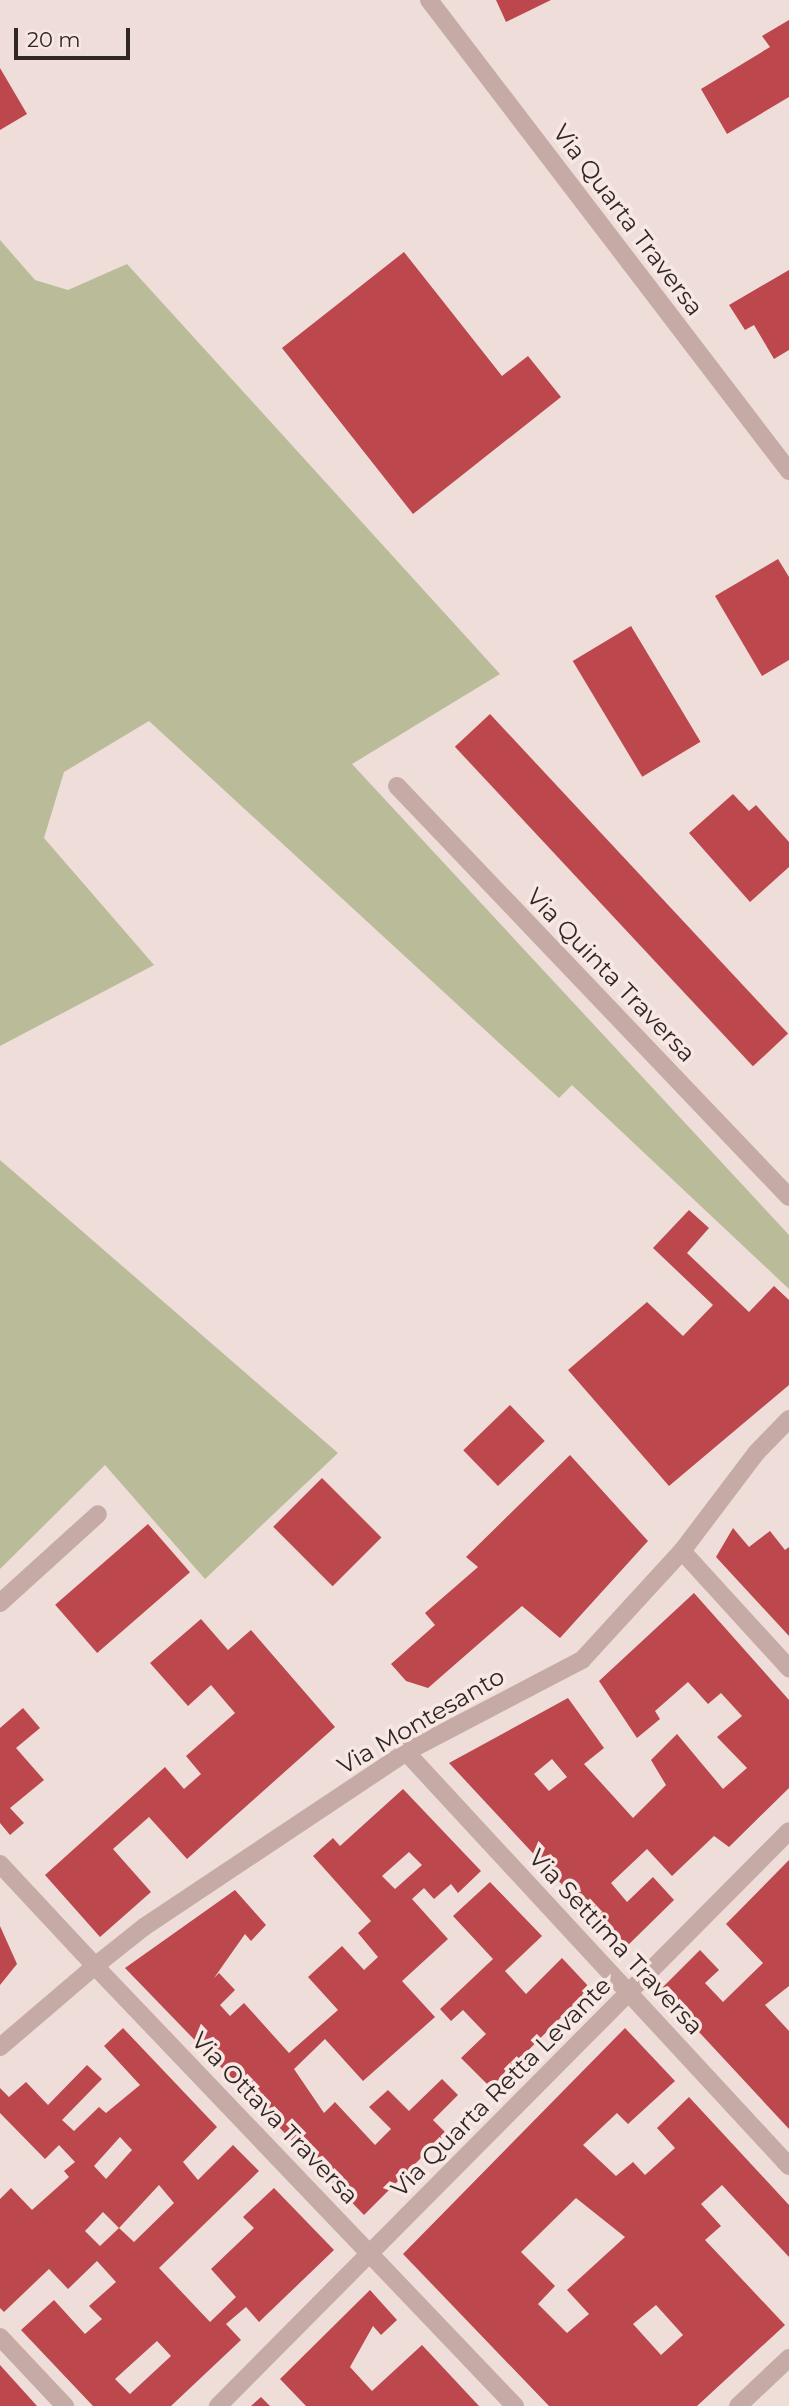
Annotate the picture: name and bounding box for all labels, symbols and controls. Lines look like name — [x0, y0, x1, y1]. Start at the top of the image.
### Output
scale bar — [18, 14, 133, 58]
text: 20 m — [27, 27, 81, 52]
street label: Via Quarta Traversa — [547, 119, 709, 321]
street label: Via Quinta Traversa — [521, 882, 701, 1068]
street label: Via Montesanto — [333, 1662, 509, 1780]
street label: Via Settima Traversa — [523, 1843, 709, 2041]
street label: Via Quarta Retta Levante — [385, 1971, 617, 2203]
street label: Via Ottava Traversa — [186, 2026, 364, 2210]

